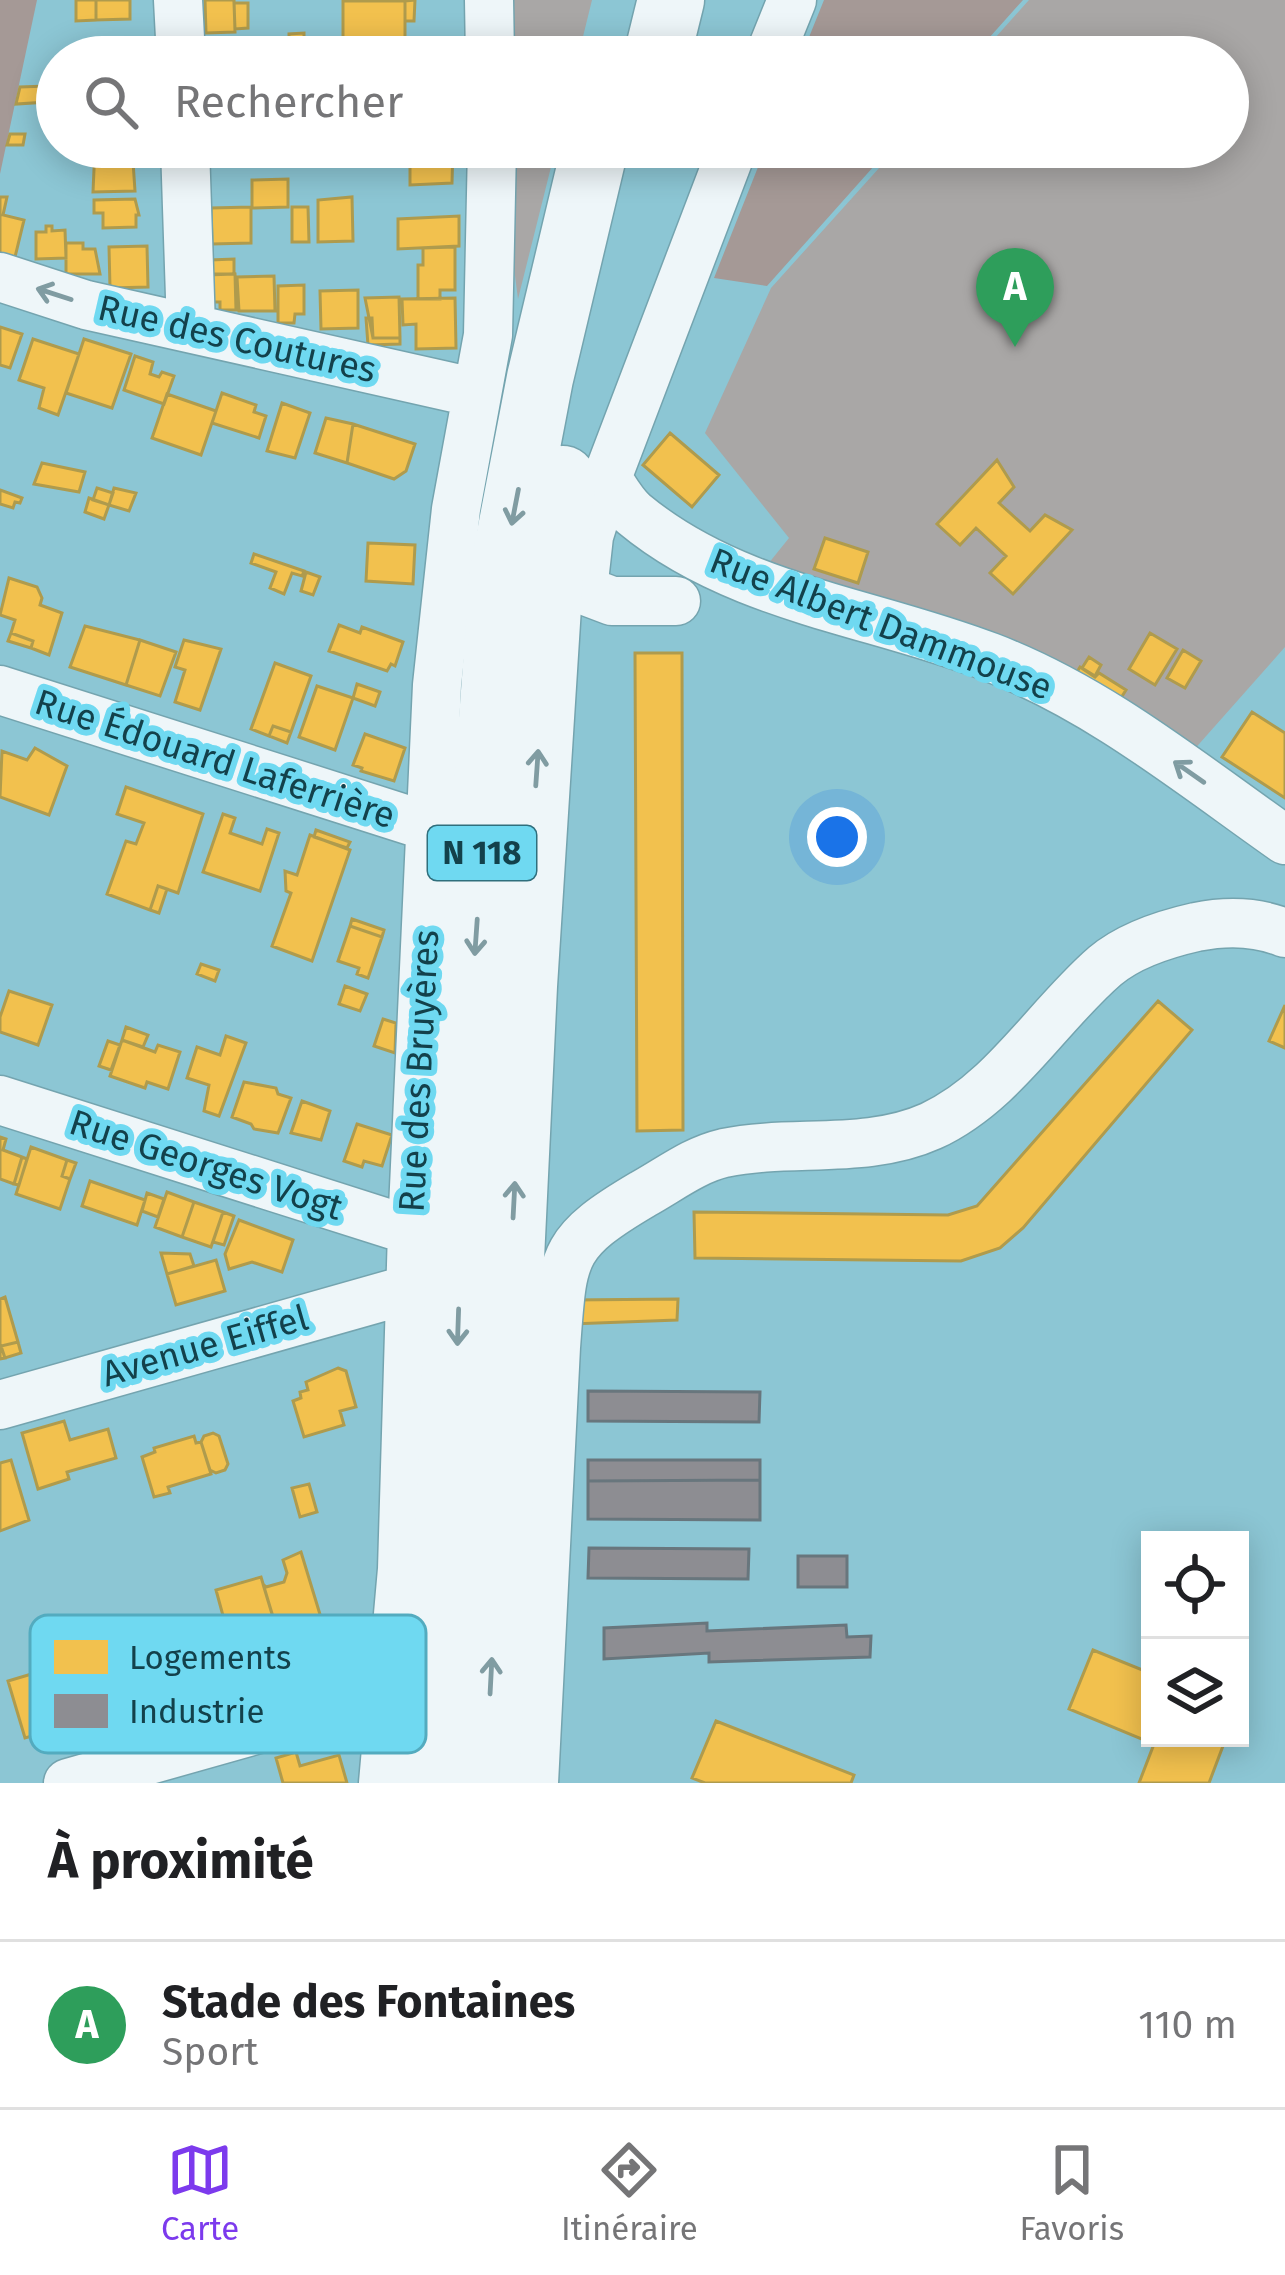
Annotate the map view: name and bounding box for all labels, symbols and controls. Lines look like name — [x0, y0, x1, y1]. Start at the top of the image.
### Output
search box — [36, 36, 1249, 168]
icon: search — [78, 69, 144, 135]
text: Rechercher — [174, 75, 403, 129]
pin: A — [976, 248, 1054, 347]
one-way arrow — [36, 282, 74, 304]
street label: Rue des Coutures — [94, 286, 380, 392]
one-way arrow — [503, 487, 525, 526]
street label: Rue Albert Dammouse — [704, 538, 1058, 710]
street label: Rue Édouard Laferrière — [29, 679, 401, 838]
one-way arrow — [526, 749, 549, 788]
one-way arrow — [1173, 760, 1207, 785]
your location — [807, 807, 867, 867]
road number: N 118 — [428, 826, 536, 880]
one-way arrow — [464, 917, 487, 956]
street label: Rue des Bruyères — [390, 929, 448, 1213]
street label: Rue Georges Vogt — [64, 1100, 348, 1230]
one-way arrow — [503, 1181, 526, 1220]
street label: Avenue Eiffel — [97, 1296, 313, 1396]
one-way arrow — [446, 1307, 469, 1346]
map controls — [1141, 1531, 1249, 1747]
button: locate — [1141, 1531, 1249, 1639]
legend — [30, 1615, 426, 1753]
text: Logements — [129, 1638, 291, 1678]
button: layers — [1141, 1639, 1249, 1747]
one-way arrow — [480, 1657, 503, 1696]
text: Industrie — [129, 1692, 264, 1732]
text: À proximité — [48, 1830, 314, 1892]
text: Stade des Fontaines — [162, 1975, 575, 2029]
text: A — [75, 2002, 99, 2048]
text: 110 m — [1138, 2002, 1237, 2048]
text: Sport — [162, 2029, 258, 2075]
tab: Carte — [161, 2137, 239, 2249]
tab: Itinéraire — [561, 2137, 698, 2249]
tab: Favoris — [1020, 2137, 1124, 2249]

